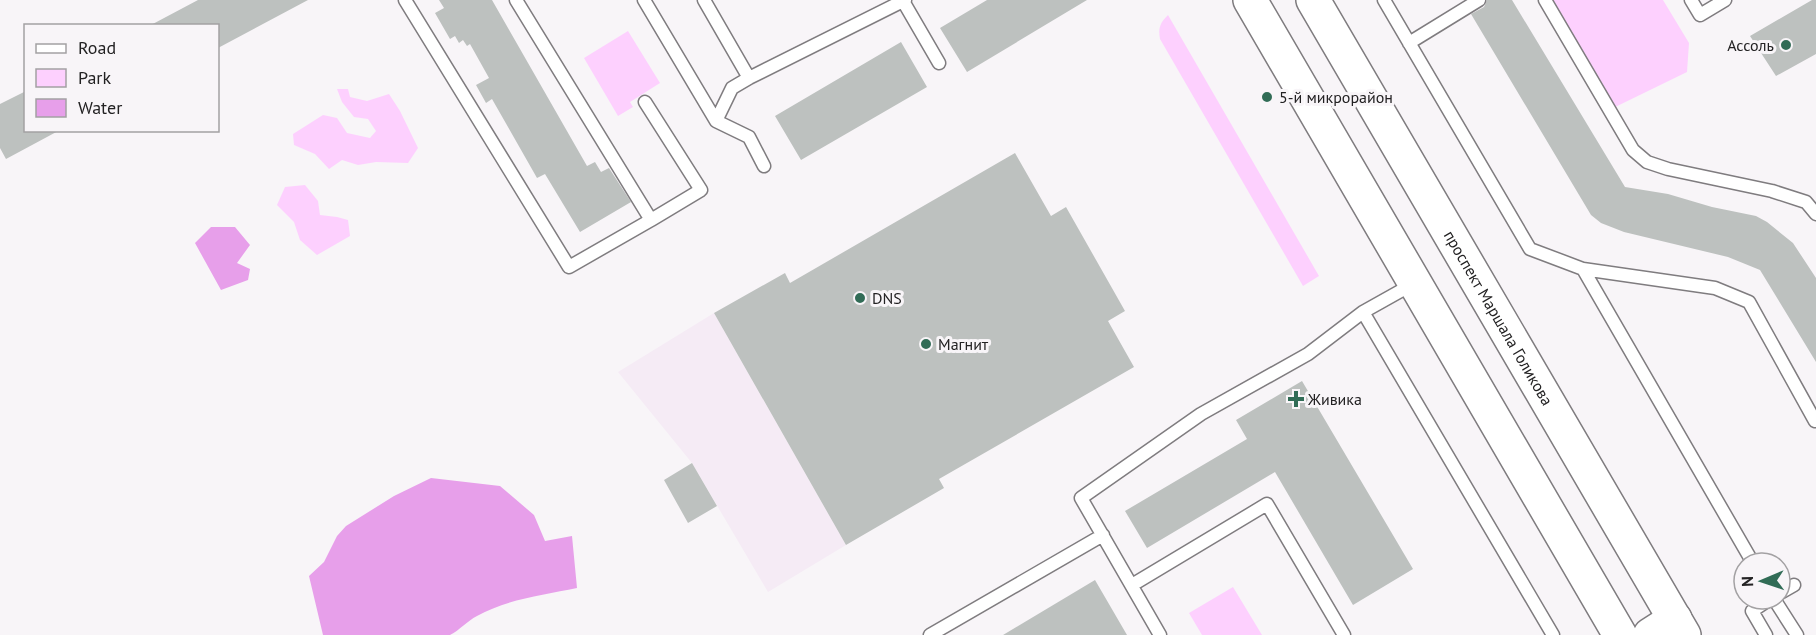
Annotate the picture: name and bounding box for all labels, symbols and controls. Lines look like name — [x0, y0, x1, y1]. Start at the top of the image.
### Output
legend — [24, 24, 219, 132]
place label: Ассоль — [1727, 35, 1774, 55]
text: Road — [78, 36, 116, 59]
marker: Ассоль — [1779, 38, 1793, 52]
text: Park — [78, 66, 111, 89]
place label: 5-й микрорайон — [1279, 87, 1393, 107]
marker: 5-й микрорайон — [1260, 90, 1274, 104]
text: Water — [78, 96, 122, 119]
street label: проспект Маршала Голикова — [1440, 227, 1558, 409]
place label: DNS — [872, 288, 902, 308]
marker: DNS — [853, 291, 867, 305]
place label: Магнит — [938, 334, 989, 354]
marker: Магнит — [919, 337, 933, 351]
place label: Живика — [1307, 389, 1362, 409]
marker: Живика — [1289, 392, 1303, 406]
north arrow — [1732, 551, 1792, 611]
text: N — [1737, 576, 1757, 587]

